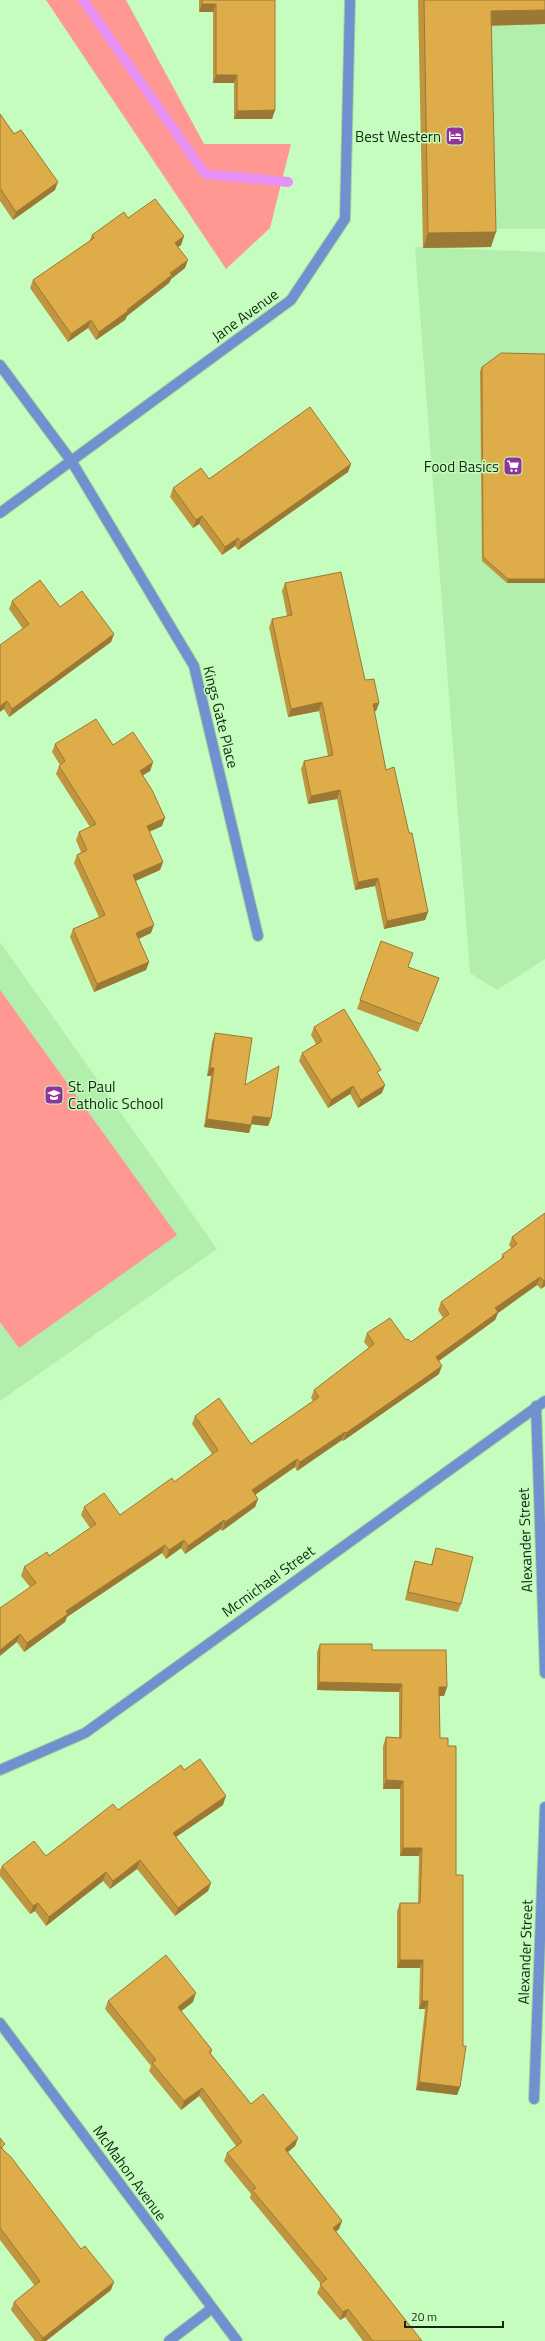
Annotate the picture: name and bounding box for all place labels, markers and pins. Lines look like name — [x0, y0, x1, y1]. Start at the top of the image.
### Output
place label: Best Western — [355, 125, 441, 148]
hotel icon: Best Western — [444, 125, 466, 147]
place label: Food Basics — [424, 455, 499, 478]
supermarket icon: Food Basics — [502, 455, 524, 477]
place label: St. Paul Catholic School — [68, 1075, 164, 1115]
school or university icon: St. Paul Catholic School — [43, 1084, 65, 1106]

